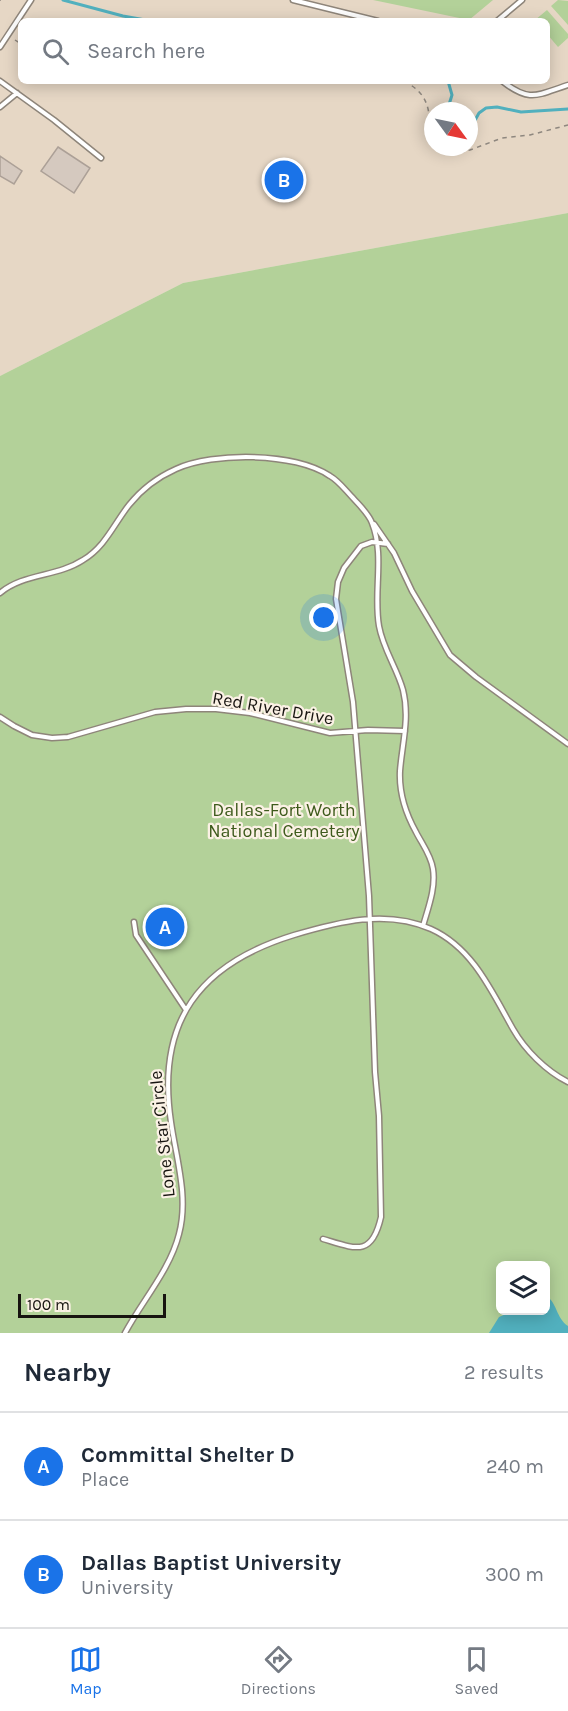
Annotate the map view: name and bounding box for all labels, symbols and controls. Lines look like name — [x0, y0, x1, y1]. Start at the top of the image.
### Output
search box — [18, 18, 550, 84]
icon: search — [39, 35, 72, 68]
text: Search here — [87, 38, 205, 64]
north arrow — [424, 102, 478, 156]
pin: B — [264, 158, 304, 202]
your location — [309, 603, 338, 632]
street label: Red River Drive — [211, 687, 335, 729]
park label: Dallas-Fort Worth National Cemetery — [208, 799, 360, 842]
pin: A — [146, 904, 184, 950]
street label: Lone Star Circle — [144, 1069, 180, 1199]
map controls — [496, 1261, 550, 1315]
button: layers — [496, 1261, 550, 1315]
scale bar — [18, 1291, 166, 1318]
text: 100 m — [27, 1295, 70, 1314]
text: Nearby — [24, 1357, 111, 1388]
text: 2 results — [464, 1361, 544, 1384]
text: Committal Shelter D — [81, 1442, 295, 1468]
text: A — [37, 1455, 50, 1478]
text: 240 m — [486, 1455, 544, 1478]
text: Place — [81, 1468, 129, 1491]
text: Dallas Baptist University — [81, 1550, 341, 1576]
text: B — [37, 1563, 50, 1586]
text: 300 m — [485, 1563, 544, 1586]
text: University — [81, 1576, 173, 1599]
tab: Map — [69, 1643, 102, 1698]
tab: Directions — [241, 1643, 316, 1698]
tab: Saved — [455, 1643, 499, 1698]

